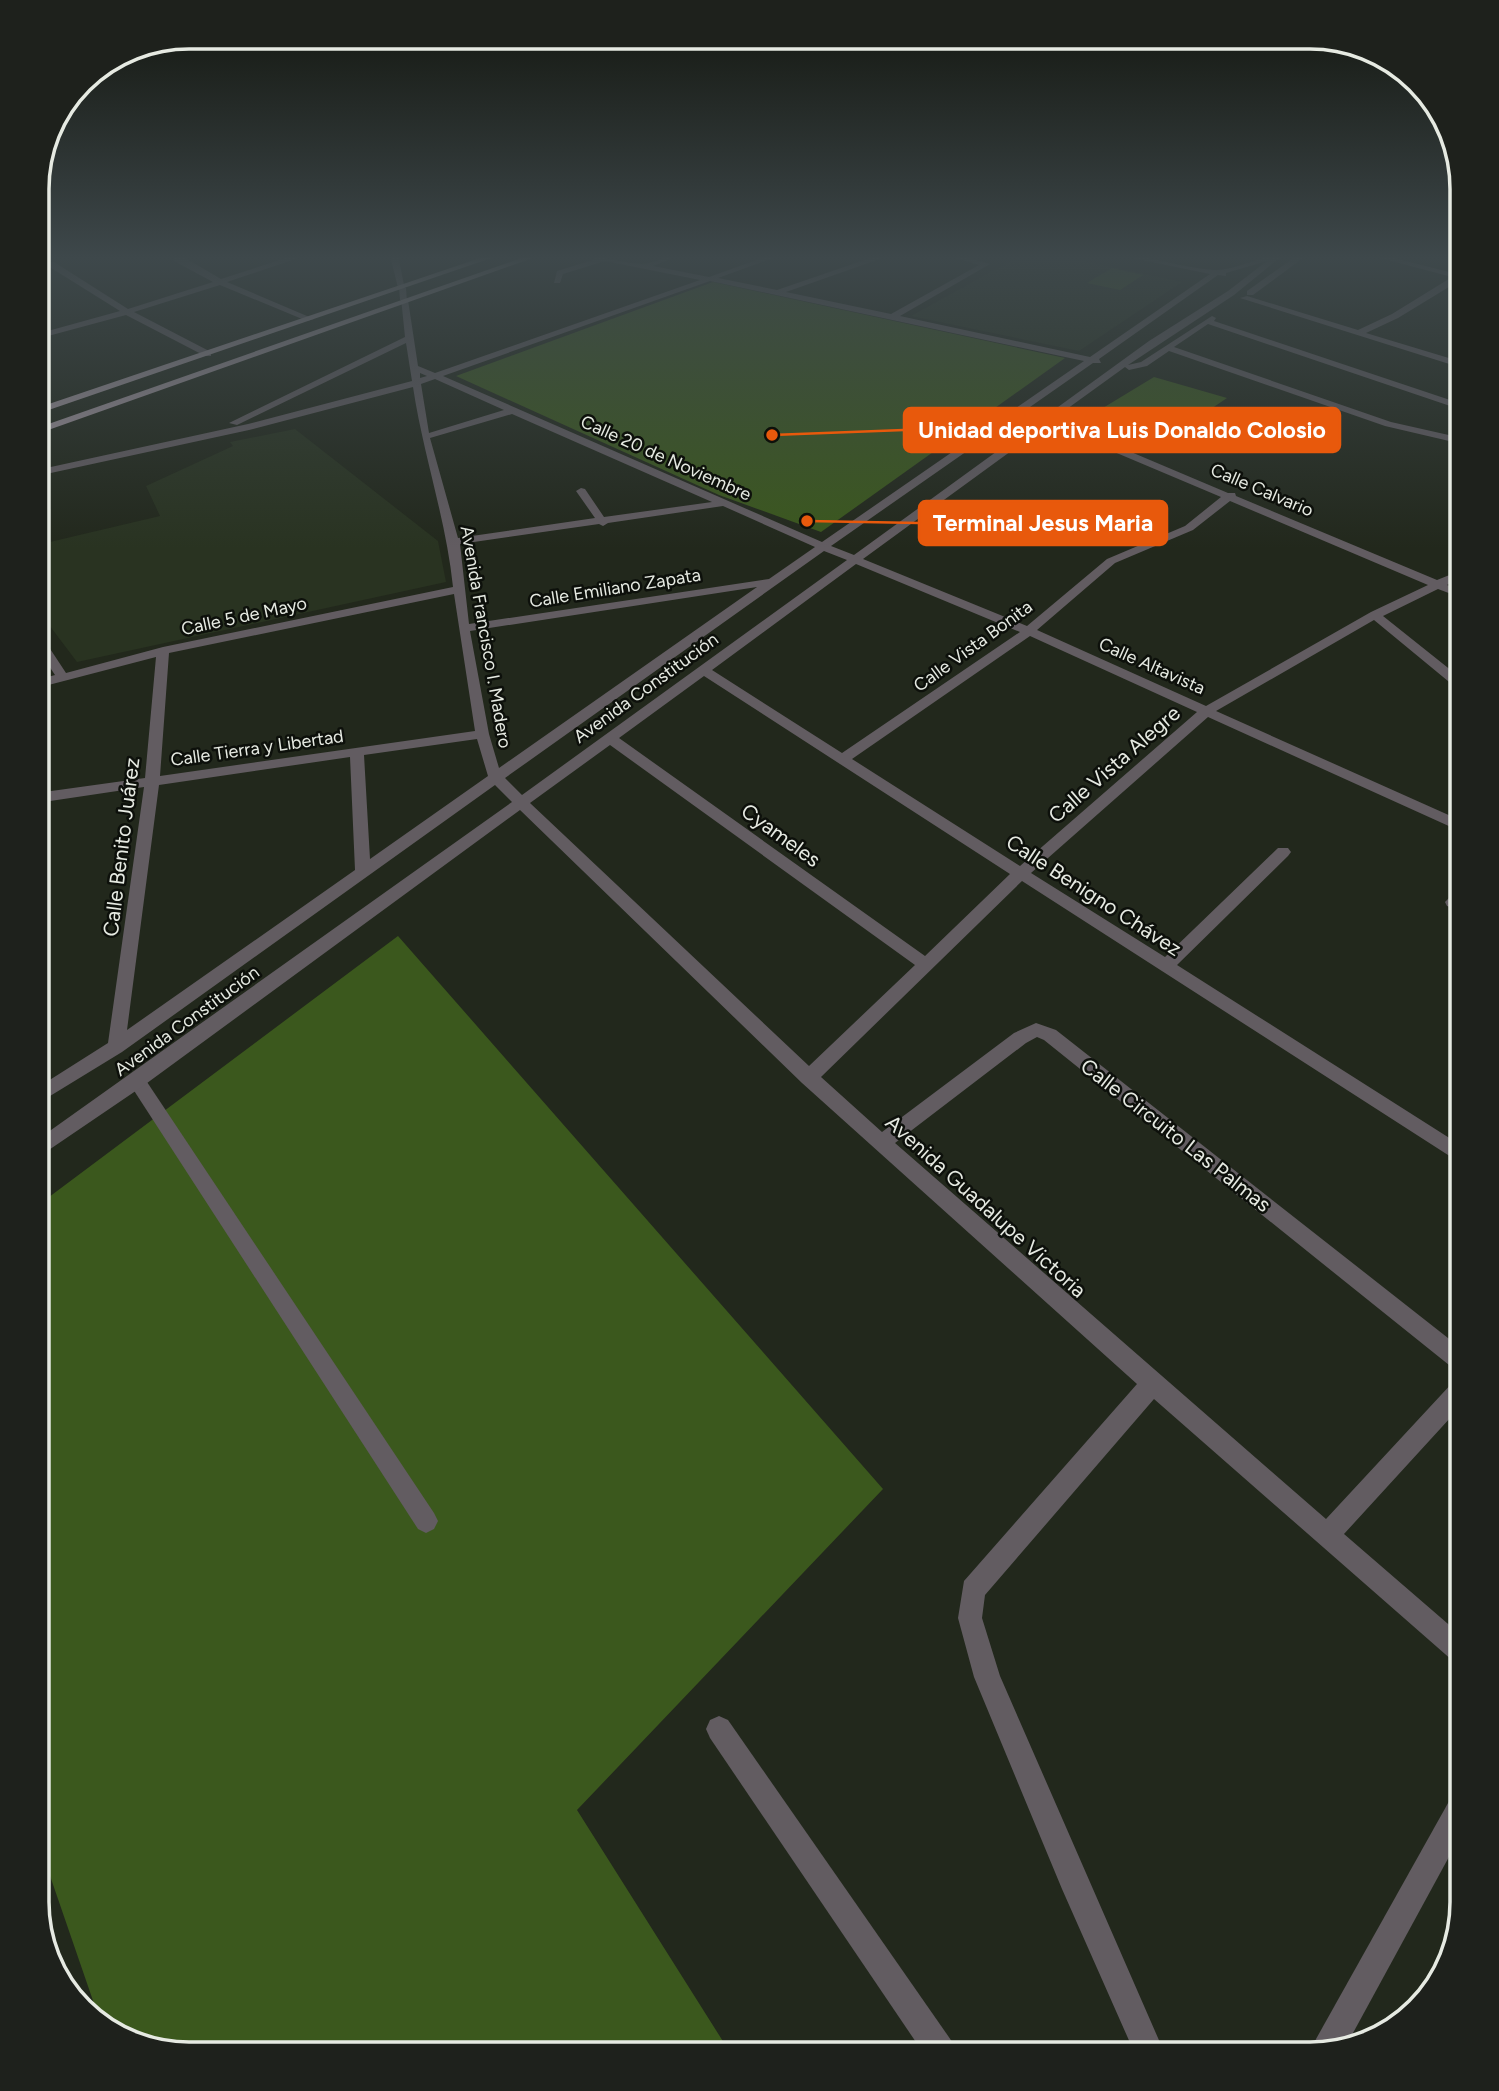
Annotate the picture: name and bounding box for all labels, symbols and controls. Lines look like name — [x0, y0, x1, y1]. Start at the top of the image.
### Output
callout: Unidad deportiva Luis Donaldo Colosio — [904, 408, 1340, 452]
street label: Calle 20 de Noviembre — [577, 410, 755, 506]
text: Unidad deportiva Luis Donaldo Colosio — [918, 416, 1326, 444]
street label: Calle Calvario — [1207, 458, 1317, 522]
callout: Terminal Jesus Maria — [919, 501, 1167, 545]
text: Terminal Jesus Maria — [933, 509, 1153, 537]
street label: Avenida Francisco I. Madero — [456, 524, 516, 750]
street label: Calle Emiliano Zapata — [528, 564, 702, 612]
street label: Calle 5 de Mayo — [179, 592, 309, 640]
street label: Calle Vista Bonita — [909, 596, 1037, 696]
street label: Avenida Constitución — [569, 628, 723, 748]
street label: Calle Altavista — [1095, 633, 1209, 699]
street label: Calle Vista Alegre — [1043, 700, 1185, 828]
street label: Calle Tierra y Libertad — [169, 725, 345, 771]
street label: Calle Benito Juárez — [98, 756, 144, 938]
street label: Cyameles — [736, 798, 826, 872]
street label: Calle Benigno Chávez — [1002, 829, 1186, 961]
street label: Avenida Constitución — [110, 961, 264, 1081]
street label: Calle Circuito Las Palmas — [1076, 1053, 1276, 1217]
street label: Avenida Guadalupe Victoria — [881, 1109, 1091, 1303]

